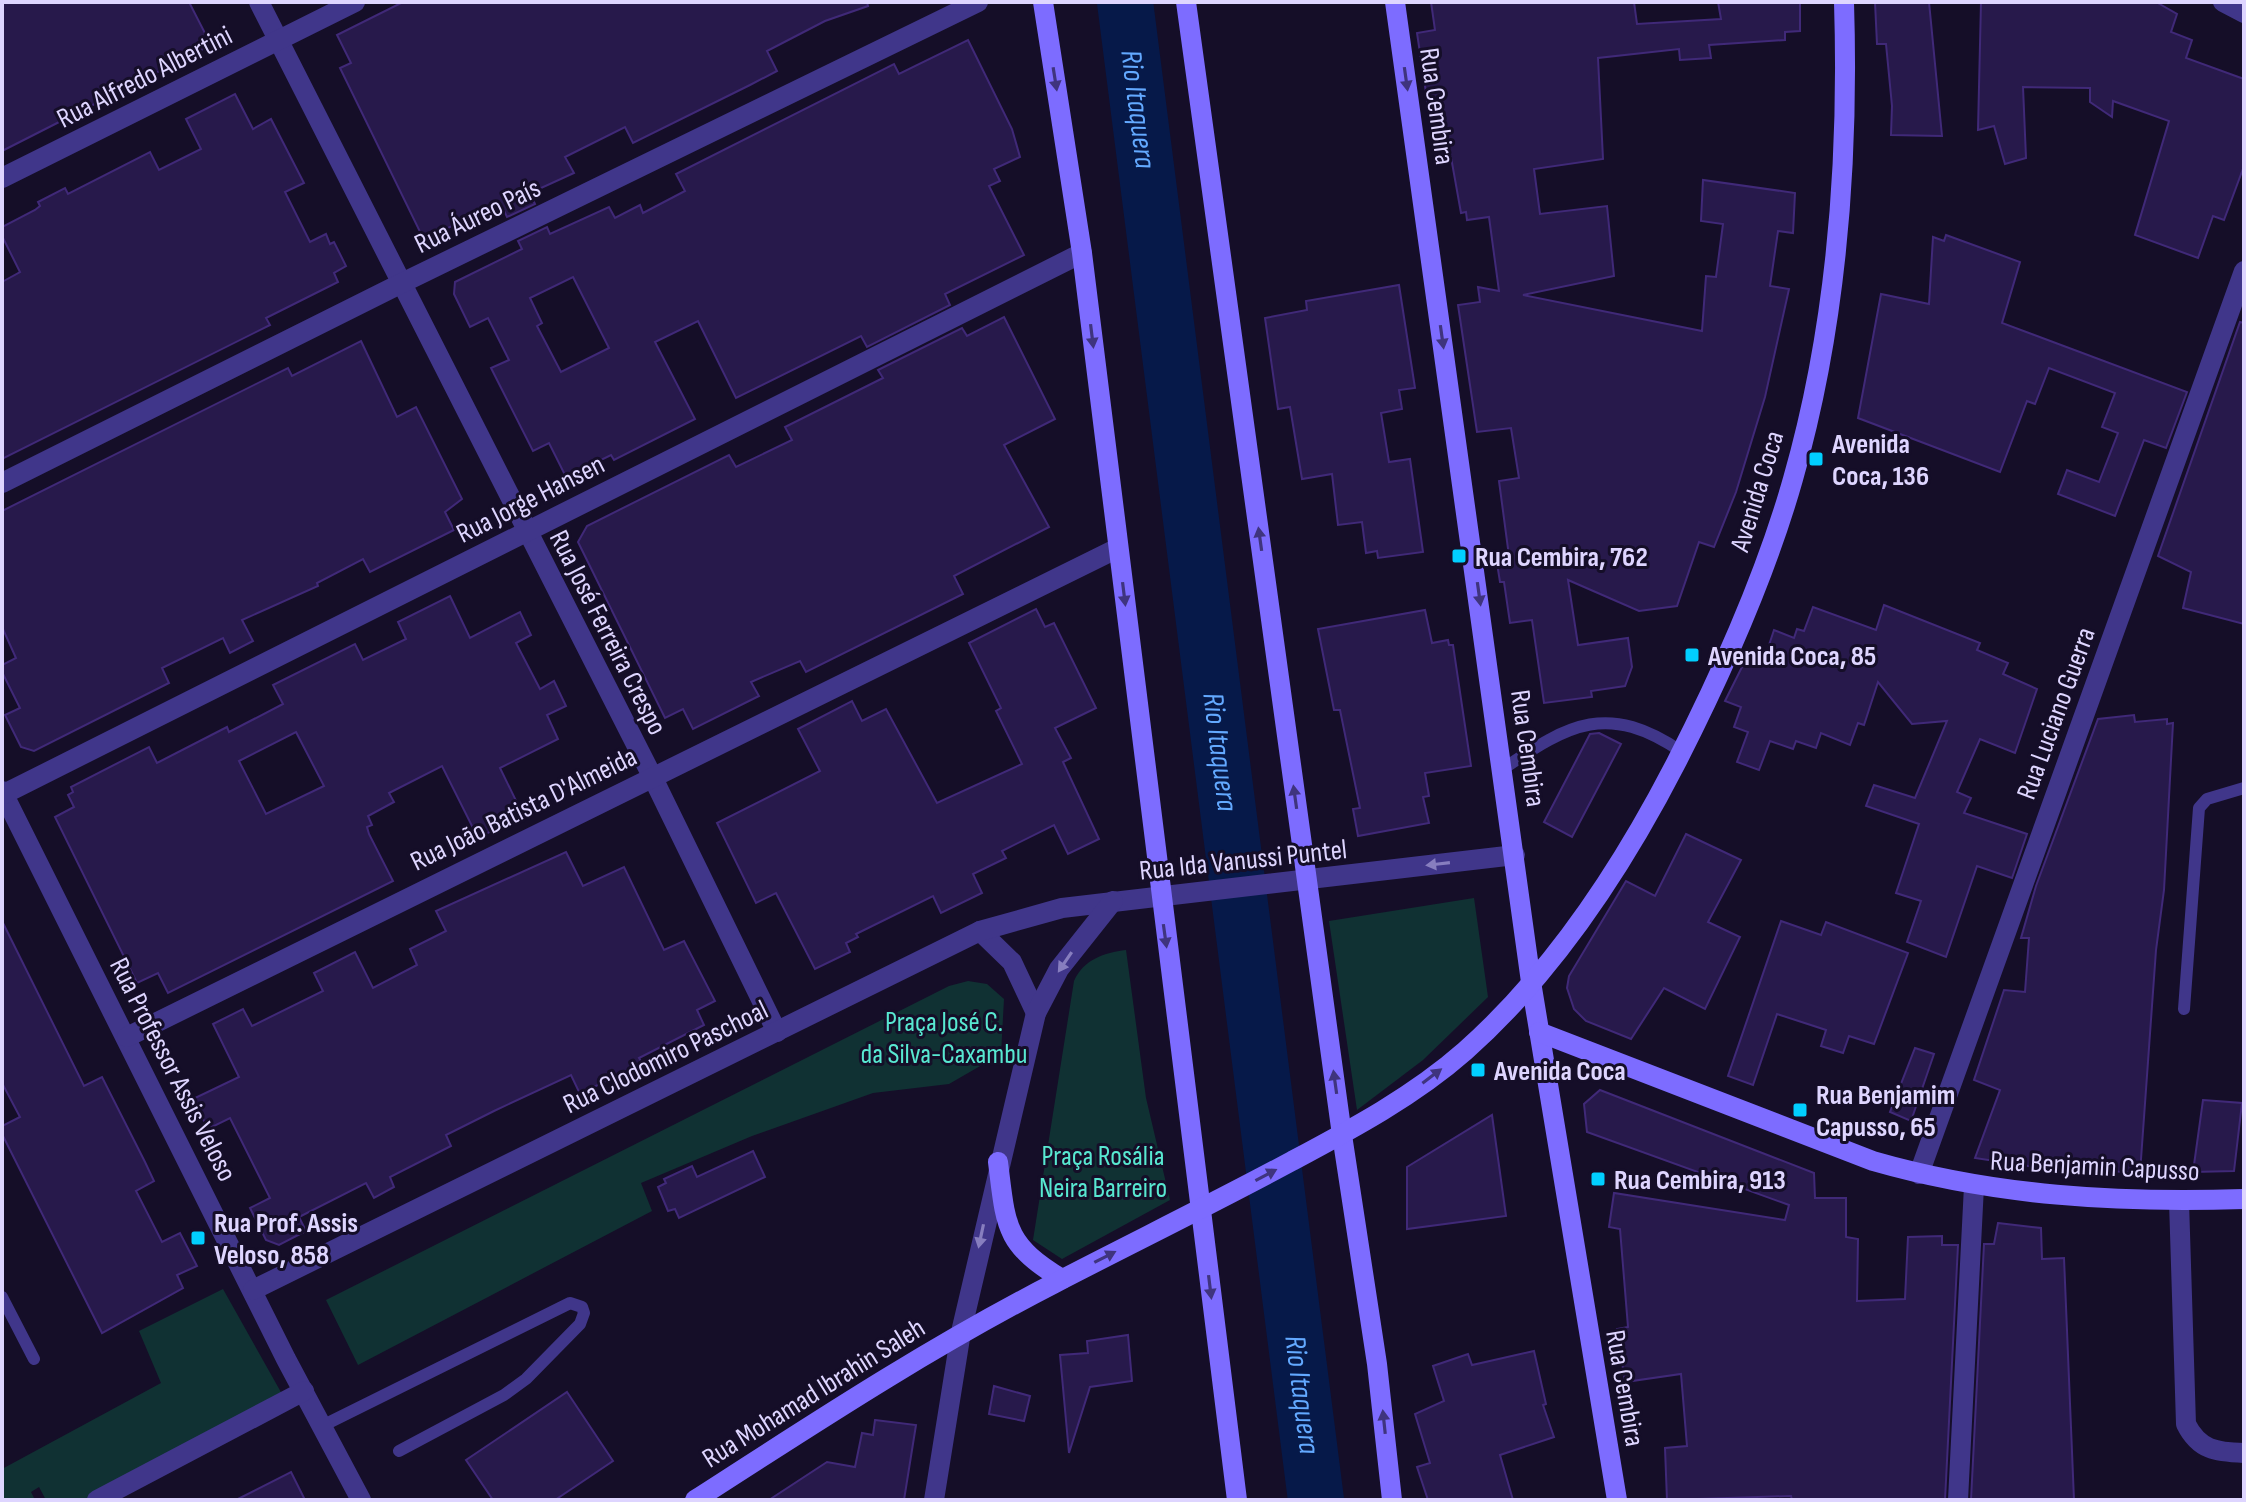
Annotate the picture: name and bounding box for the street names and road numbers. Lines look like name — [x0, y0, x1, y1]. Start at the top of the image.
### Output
street label: Rua Alfredo Albertini — [52, 19, 238, 136]
street label: Rua Cembira — [1412, 46, 1461, 167]
street label: Rua Áureo País — [409, 172, 546, 261]
street label: Avenida Coca — [1723, 427, 1791, 557]
street label: Rua Jorge Hansen — [451, 448, 610, 551]
street label: Rua José Ferreira Crespo — [542, 525, 673, 740]
street label: Rua Luciano Guerra — [2010, 623, 2103, 804]
street label: Rua Cembira — [1503, 688, 1552, 809]
street label: Rua João Batista D'Almeida — [405, 740, 642, 878]
street label: Rua Ida Vanussi Puntel — [1138, 833, 1349, 888]
street label: Rua Professor Assis Veloso — [102, 952, 243, 1187]
street label: Rua Clodomiro Paschoal — [558, 994, 773, 1121]
street label: Rua Benjamin Capusso — [1989, 1145, 2200, 1188]
street label: Rua Mohamad Ibrahin Saleh — [696, 1311, 931, 1475]
street label: Rua Cembira — [1598, 1327, 1651, 1449]

